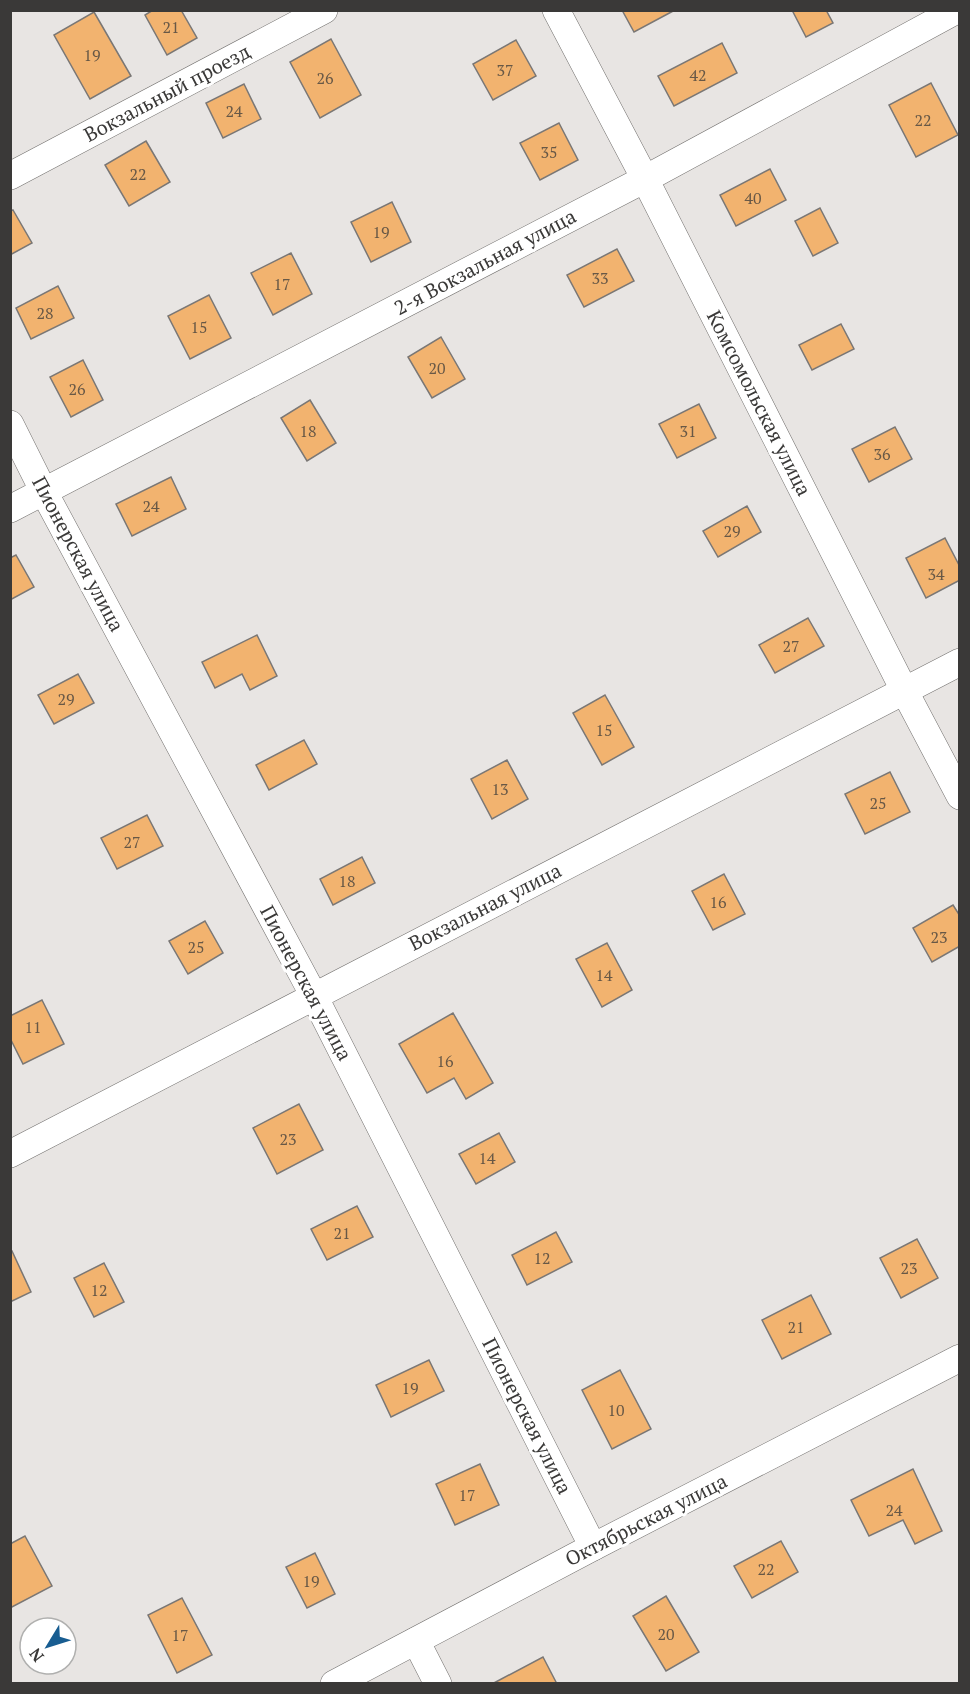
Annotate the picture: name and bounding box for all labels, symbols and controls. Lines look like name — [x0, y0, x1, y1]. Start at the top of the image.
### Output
house number: 21 — [162, 16, 180, 38]
street label: Вокзальный проезд — [79, 37, 255, 148]
house number: 19 — [83, 44, 101, 66]
house number: 37 — [496, 59, 514, 81]
house number: 42 — [689, 64, 707, 86]
house number: 26 — [316, 67, 334, 89]
house number: 24 — [225, 100, 243, 122]
house number: 22 — [914, 109, 932, 131]
house number: 35 — [540, 141, 558, 163]
house number: 22 — [129, 163, 147, 185]
house number: 40 — [744, 187, 762, 209]
street label: 2-я Вокзальная улица — [389, 202, 580, 321]
house number: 19 — [372, 221, 390, 243]
house number: 33 — [591, 267, 609, 289]
house number: 17 — [273, 273, 291, 295]
house number: 28 — [36, 302, 54, 324]
street label: Комсомольская улица — [701, 305, 818, 500]
house number: 15 — [190, 316, 208, 338]
house number: 20 — [428, 357, 446, 379]
house number: 26 — [68, 378, 86, 400]
house number: 18 — [299, 420, 317, 442]
house number: 31 — [679, 420, 697, 442]
house number: 36 — [873, 443, 891, 465]
street label: Пионерская улица — [26, 471, 131, 636]
house number: 24 — [142, 495, 160, 517]
house number: 29 — [723, 520, 741, 542]
house number: 34 — [927, 563, 945, 585]
house number: 27 — [782, 635, 800, 657]
house number: 29 — [57, 688, 75, 710]
house number: 15 — [595, 719, 613, 741]
house number: 13 — [491, 778, 509, 800]
house number: 25 — [869, 792, 887, 814]
house number: 27 — [123, 831, 141, 853]
street label: Вокзальная улица — [404, 856, 566, 957]
house number: 18 — [338, 870, 356, 892]
house number: 16 — [709, 891, 727, 913]
street label: Пионерская улица — [254, 900, 359, 1065]
house number: 23 — [930, 926, 948, 948]
house number: 25 — [187, 936, 205, 958]
house number: 14 — [595, 964, 613, 986]
house number: 11 — [24, 1016, 42, 1038]
house number: 16 — [436, 1050, 454, 1072]
house number: 23 — [279, 1128, 297, 1150]
house number: 14 — [478, 1147, 496, 1169]
house number: 21 — [333, 1222, 351, 1244]
house number: 12 — [533, 1247, 551, 1269]
house number: 23 — [900, 1257, 918, 1279]
house number: 12 — [90, 1279, 108, 1301]
house number: 21 — [787, 1316, 805, 1338]
street label: Пионерская улица — [476, 1333, 579, 1499]
house number: 19 — [401, 1377, 419, 1399]
house number: 10 — [607, 1399, 625, 1421]
street label: Октябрьская улица — [560, 1467, 731, 1572]
house number: 17 — [458, 1484, 476, 1506]
house number: 24 — [885, 1499, 903, 1521]
house number: 22 — [757, 1558, 775, 1580]
house number: 19 — [302, 1570, 320, 1592]
north arrow — [18, 1616, 78, 1676]
house number: 20 — [657, 1623, 675, 1645]
house number: 17 — [171, 1624, 189, 1646]
text: N — [24, 1644, 49, 1667]

